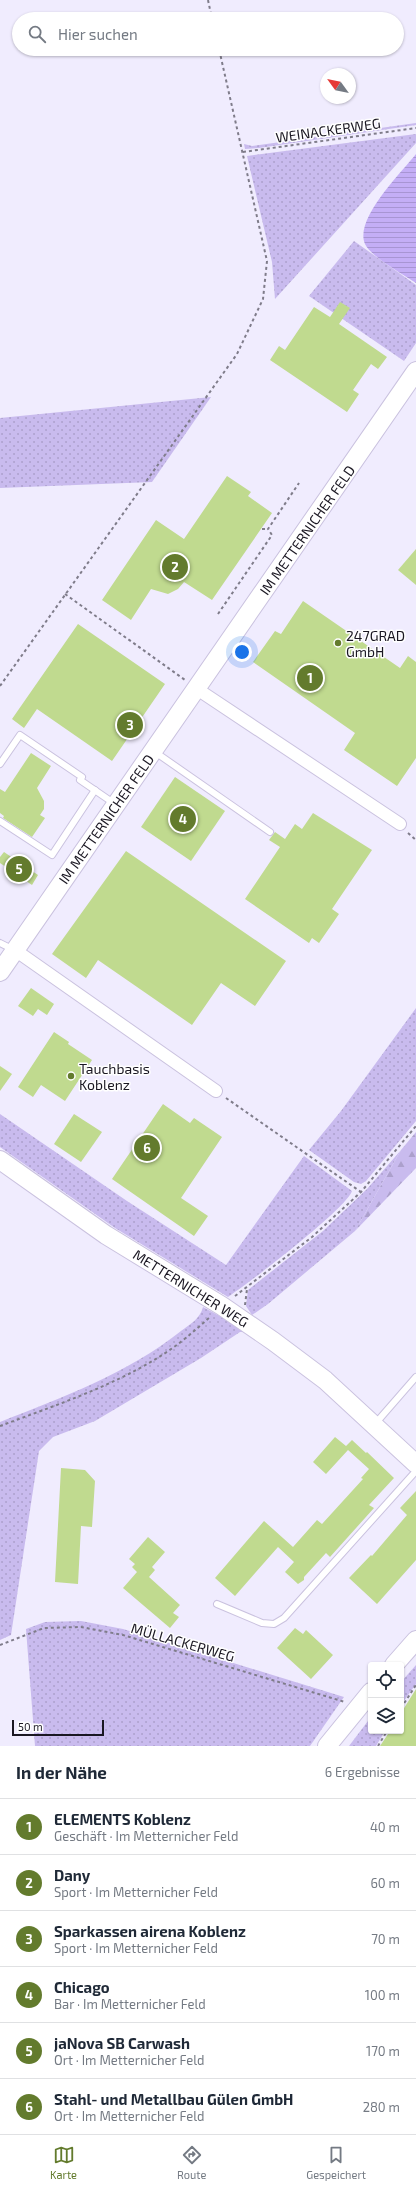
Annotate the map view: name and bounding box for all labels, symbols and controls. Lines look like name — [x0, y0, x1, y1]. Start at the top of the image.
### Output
search box — [12, 12, 404, 56]
icon: search — [26, 23, 48, 45]
text: Hier suchen — [58, 25, 138, 43]
north arrow — [320, 68, 356, 104]
street label: WEINACKERWEG — [274, 114, 382, 146]
street label: IM METTERNICHER FELD — [256, 462, 358, 598]
pin: 2 — [162, 552, 188, 582]
place label: 247GRAD GmbH — [346, 627, 405, 660]
marker: 247GRAD GmbH — [333, 638, 343, 648]
your location — [232, 642, 252, 662]
pin: 1 — [297, 663, 323, 693]
pin: 3 — [117, 710, 143, 740]
street label: IM METTERNICHER FELD — [55, 751, 157, 887]
pin: 4 — [170, 804, 196, 834]
pin: 5 — [6, 854, 32, 884]
place label: Tauchbasis Koblenz — [79, 1060, 150, 1093]
marker: Tauchbasis Koblenz — [66, 1071, 76, 1081]
pin: 6 — [134, 1133, 160, 1163]
street label: METTERNICHER WEG — [130, 1246, 252, 1330]
street label: MÜLLACKERWEG — [129, 1619, 237, 1665]
map controls — [368, 1662, 404, 1734]
button: locate — [368, 1662, 404, 1698]
button: layers — [368, 1698, 404, 1734]
scale bar — [12, 1718, 104, 1737]
text: 50 m — [18, 1720, 43, 1733]
text: In der Nähe — [16, 1762, 107, 1782]
text: 6 Ergebnisse — [325, 1764, 400, 1780]
text: ELEMENTS Koblenz — [54, 1810, 191, 1828]
text: 1 — [26, 1819, 32, 1835]
text: 40 m — [370, 1819, 400, 1835]
text: Geschäft · Im Metternicher Feld — [54, 1828, 238, 1844]
text: Dany — [54, 1866, 90, 1884]
text: 2 — [25, 1875, 33, 1891]
text: 60 m — [370, 1875, 400, 1891]
text: Sport · Im Metternicher Feld — [54, 1884, 218, 1900]
text: Sparkassen airena Koblenz — [54, 1922, 246, 1940]
text: 3 — [25, 1931, 33, 1947]
text: 70 m — [371, 1931, 400, 1947]
text: Sport · Im Metternicher Feld — [54, 1940, 218, 1956]
text: Chicago — [54, 1978, 110, 1996]
text: 4 — [25, 1987, 33, 2003]
text: 100 m — [365, 1987, 400, 2003]
text: Bar · Im Metternicher Feld — [54, 1996, 206, 2012]
text: jaNova SB Carwash — [54, 2034, 190, 2052]
text: 5 — [25, 2043, 33, 2059]
text: 170 m — [366, 2043, 400, 2059]
text: Ort · Im Metternicher Feld — [54, 2052, 205, 2068]
text: Stahl- und Metallbau Gülen GmbH — [54, 2090, 293, 2108]
text: 6 — [25, 2099, 33, 2115]
text: 280 m — [363, 2099, 400, 2115]
text: Ort · Im Metternicher Feld — [54, 2108, 205, 2124]
tab: Karte — [50, 2144, 77, 2181]
tab: Route — [177, 2144, 206, 2181]
tab: Gespeichert — [306, 2144, 366, 2181]

